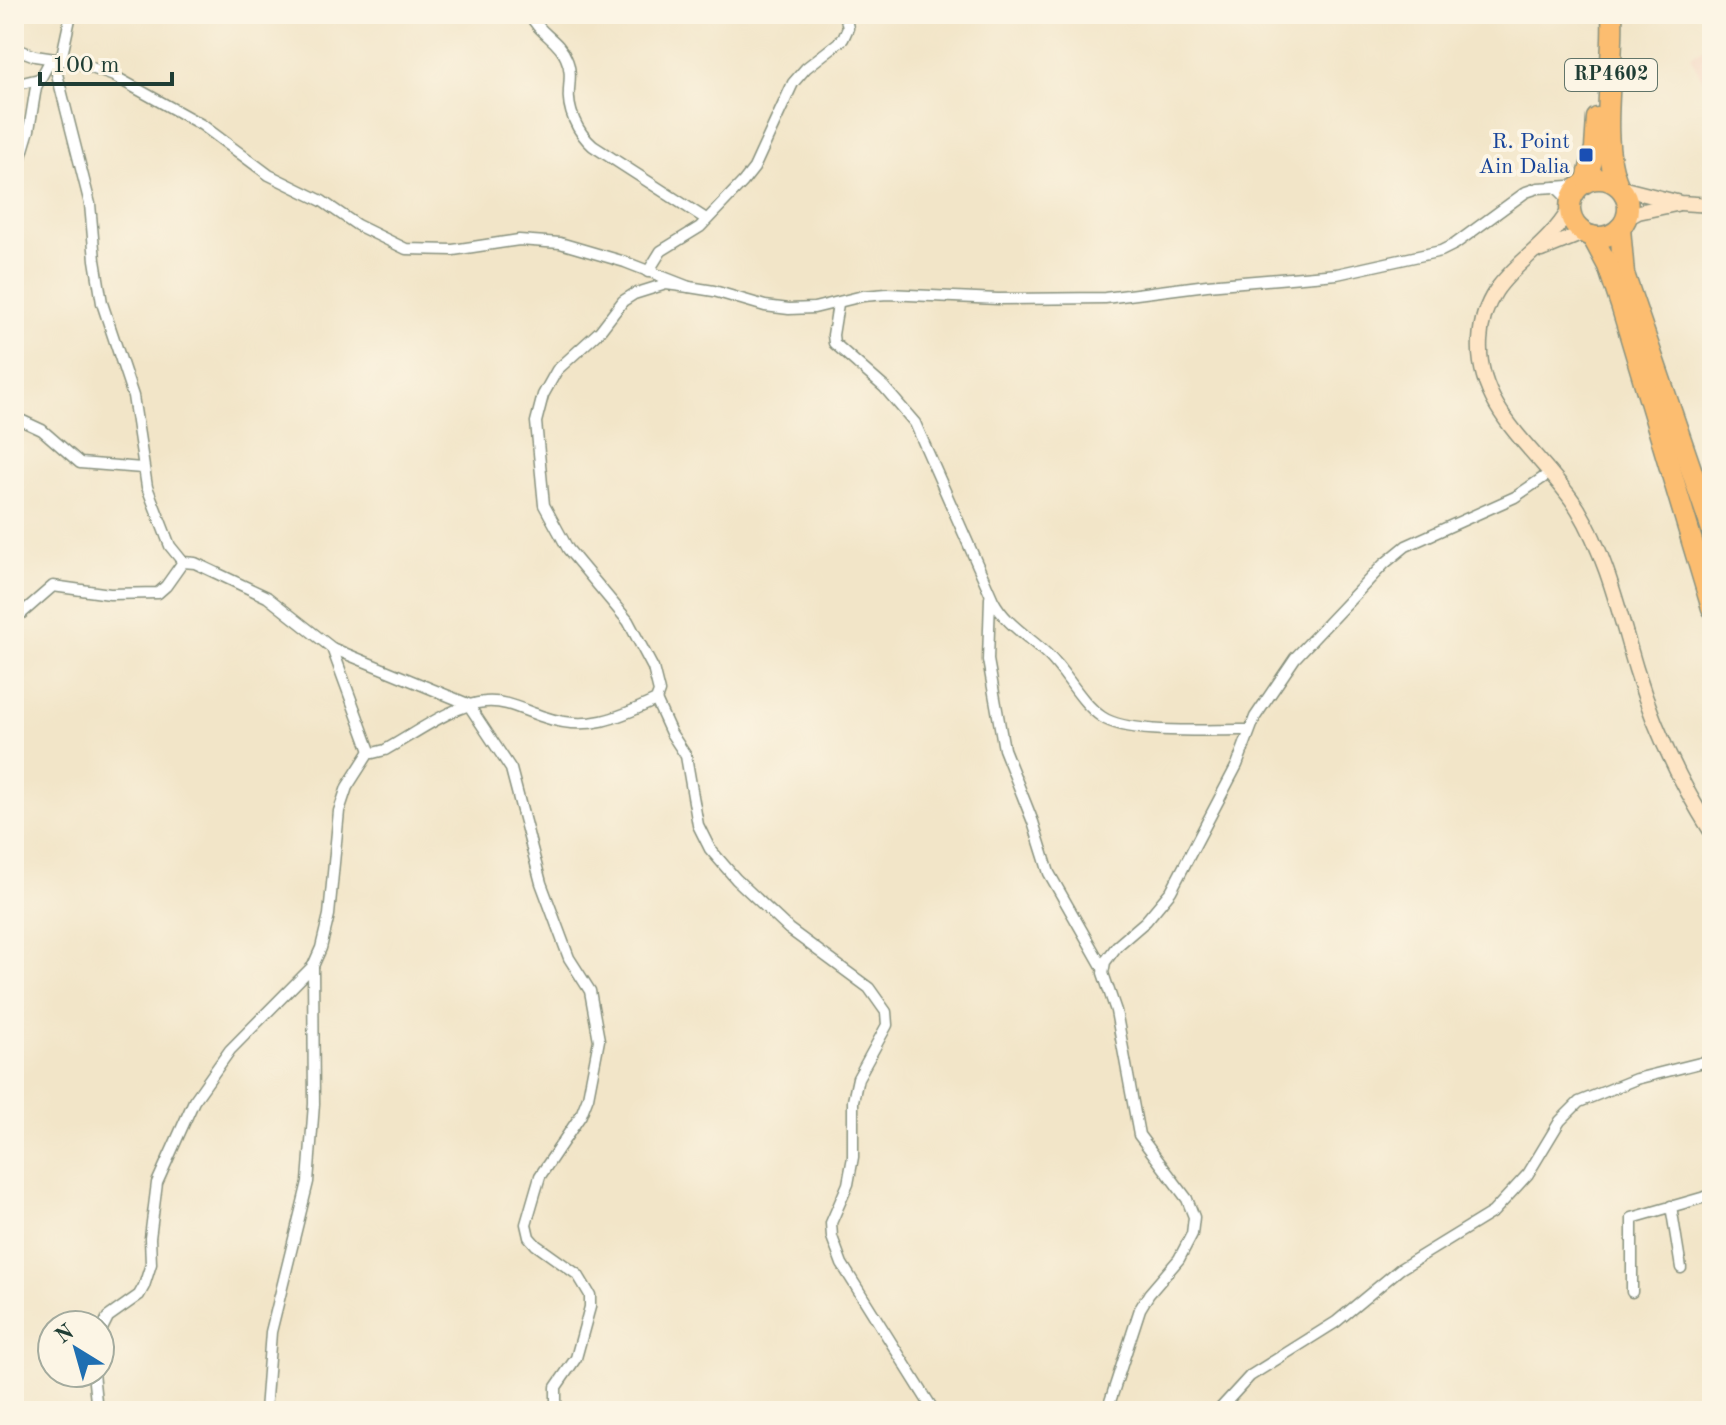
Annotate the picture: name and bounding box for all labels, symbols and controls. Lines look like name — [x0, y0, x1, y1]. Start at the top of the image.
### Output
scale bar — [40, 36, 172, 86]
text: 100 m — [52, 54, 120, 78]
road number: RP4602 — [1565, 59, 1657, 91]
place label: R. Point Ain Dalia — [1478, 131, 1570, 178]
marker: R. Point Ain Dalia — [1577, 146, 1595, 164]
north arrow — [36, 1309, 116, 1389]
text: N — [52, 1321, 79, 1348]

